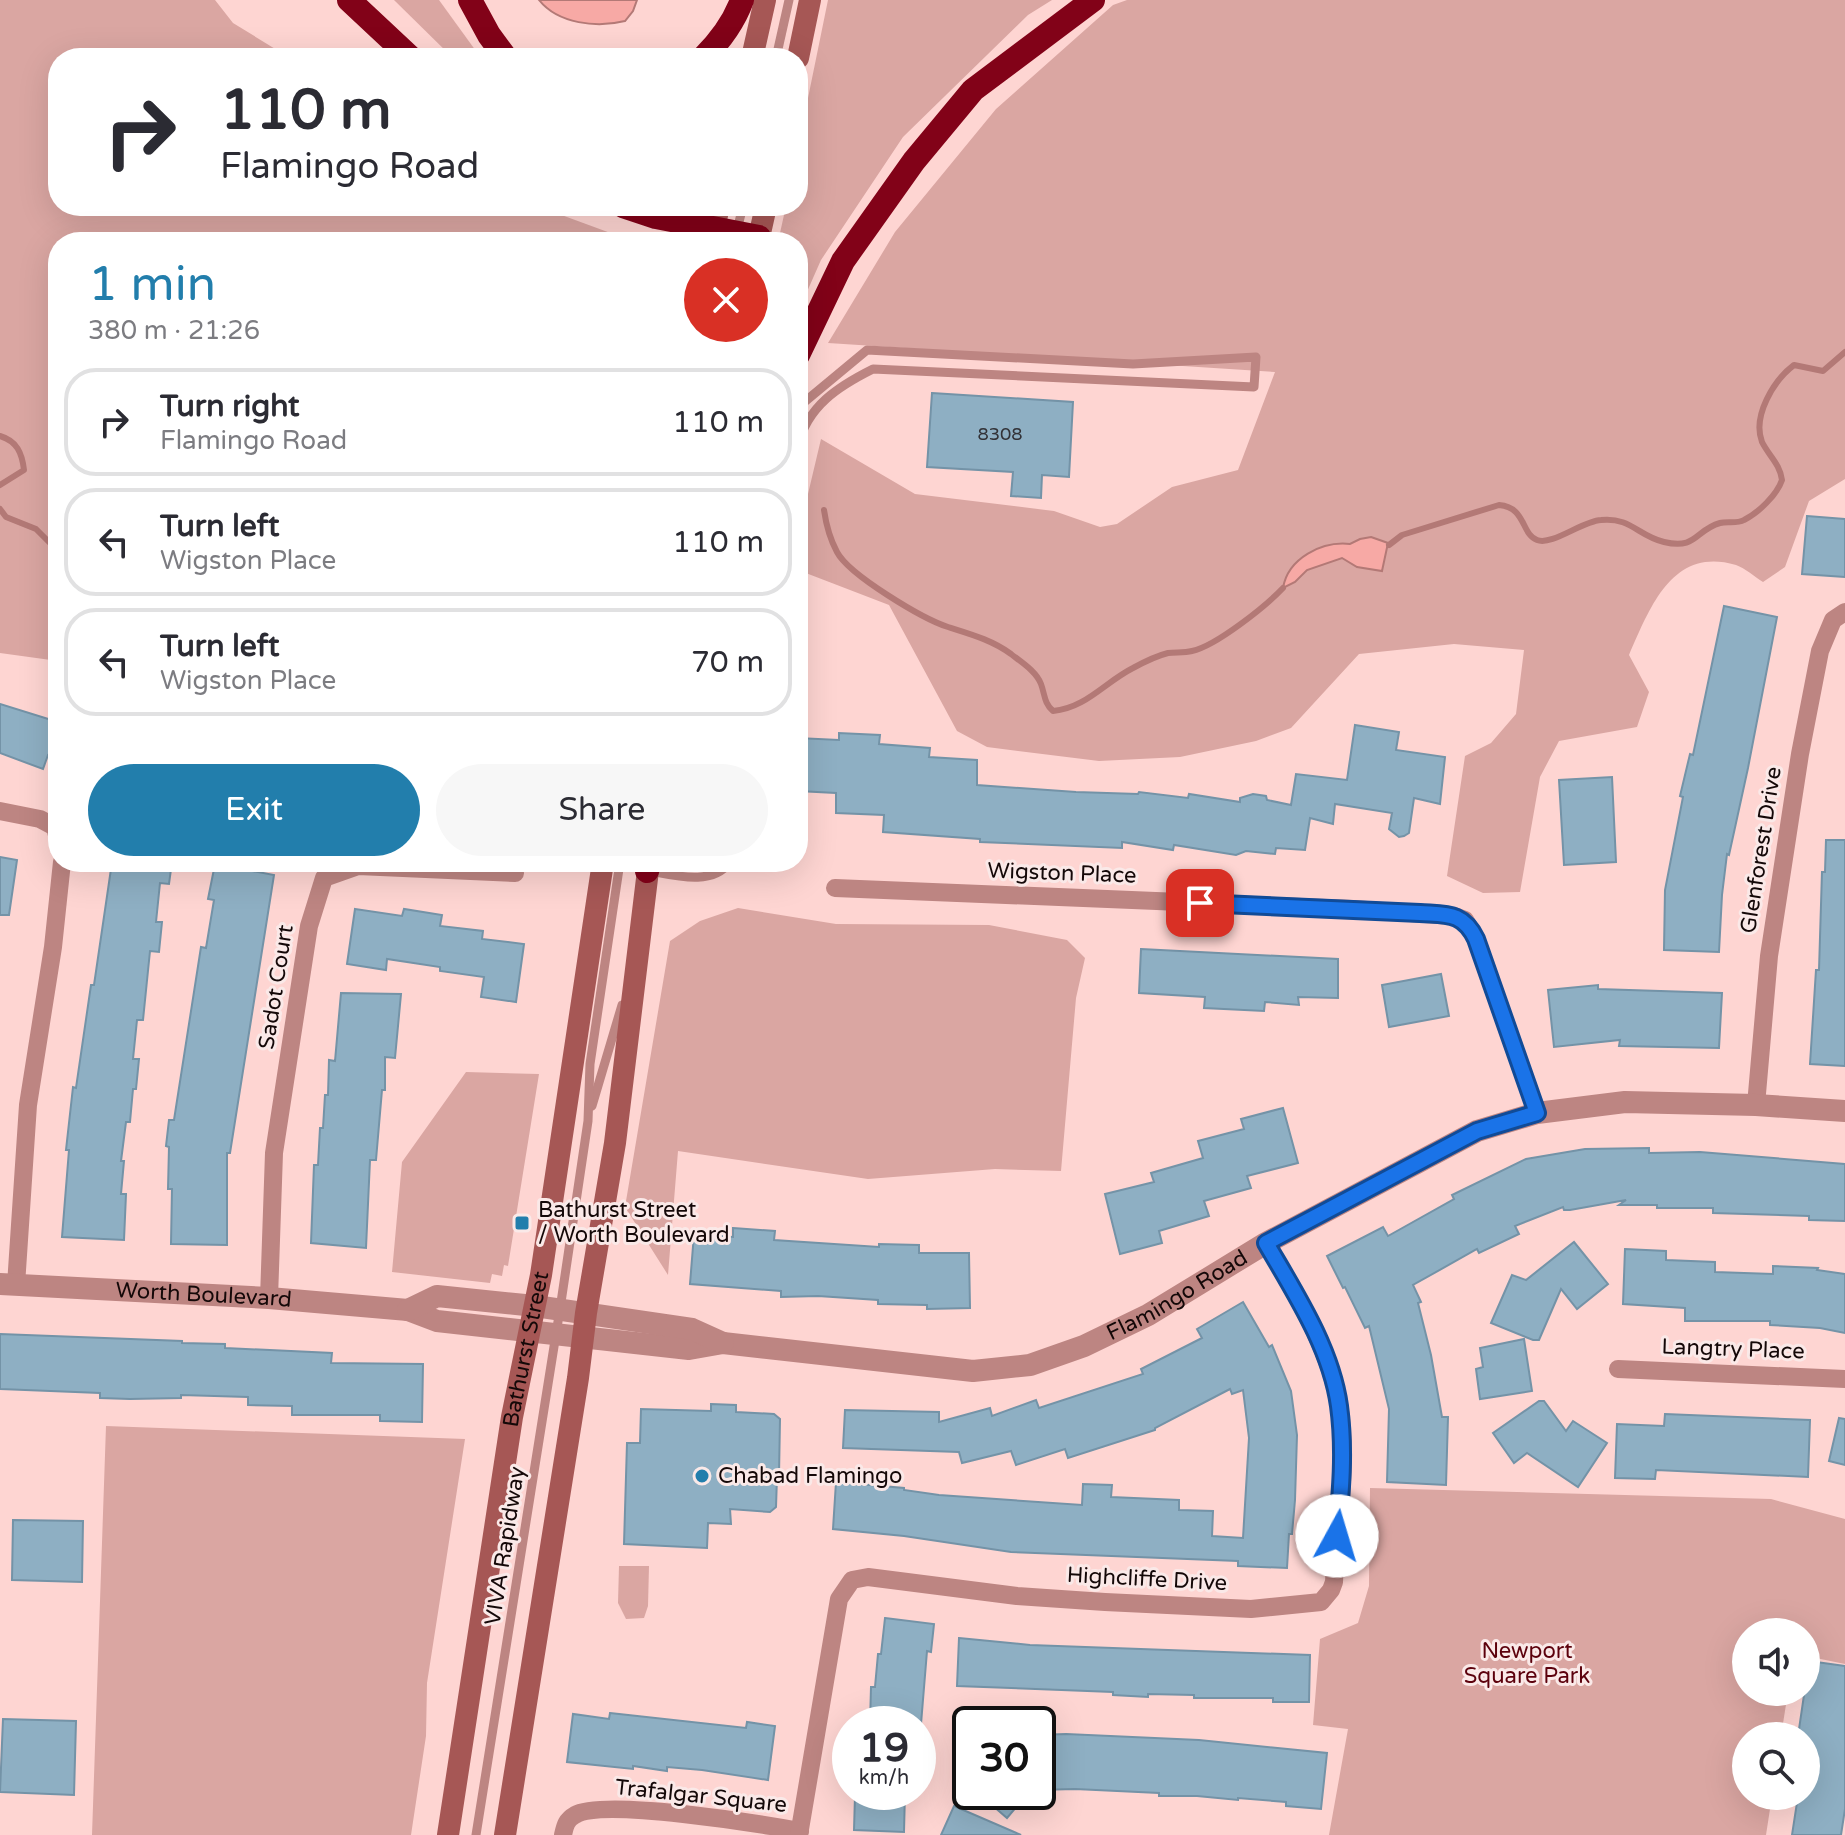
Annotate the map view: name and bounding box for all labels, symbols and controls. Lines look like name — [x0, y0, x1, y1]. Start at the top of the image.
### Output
text: 110 m — [220, 77, 391, 144]
icon: right — [88, 80, 192, 184]
text: Flamingo Road — [220, 145, 479, 188]
text: 1 min — [88, 256, 216, 314]
button: close — [684, 258, 768, 342]
text: 380 m · 21:26 — [88, 315, 260, 346]
text: Turn right — [160, 388, 300, 425]
icon: right — [92, 400, 136, 444]
text: 110 m — [672, 404, 764, 441]
house number: 8308 — [977, 423, 1023, 445]
text: Flamingo Road — [160, 425, 347, 456]
text: Turn left — [160, 508, 279, 545]
icon: left — [92, 520, 136, 564]
text: 110 m — [672, 524, 764, 561]
text: Wigston Place — [160, 545, 336, 576]
text: Turn left — [160, 628, 279, 665]
icon: left — [92, 640, 136, 684]
text: 70 m — [691, 644, 764, 681]
text: Wigston Place — [160, 665, 336, 696]
button: Exit — [88, 764, 420, 856]
button: Share — [436, 764, 768, 856]
street label: Glenforest Drive — [1735, 765, 1787, 935]
street label: Wigston Place — [987, 857, 1137, 889]
pin — [1166, 869, 1234, 937]
icon: arrive — [1178, 881, 1222, 925]
street label: Sadot Court — [253, 923, 299, 1051]
place label: Bathurst Street / Worth Boulevard — [538, 1197, 730, 1248]
marker: Bathurst Street / Worth Boulevard — [513, 1214, 531, 1232]
street label: Flamingo Road — [1102, 1244, 1252, 1346]
street label: Bathurst Street — [498, 1269, 554, 1429]
street label: Worth Boulevard — [115, 1277, 293, 1313]
street label: Langtry Place — [1661, 1334, 1805, 1364]
place label: Chabad Flamingo — [718, 1463, 902, 1489]
street label: VIVA Rapidway — [480, 1465, 530, 1627]
marker: Chabad Flamingo — [693, 1467, 711, 1485]
position arrow — [1295, 1494, 1379, 1578]
street label: Highcliffe Drive — [1066, 1562, 1228, 1596]
map controls — [1732, 1618, 1820, 1810]
button: sound — [1732, 1618, 1820, 1706]
park label: Newport Square Park — [1464, 1638, 1590, 1689]
speed limit sign: 30 — [952, 1706, 1056, 1810]
button: search — [1732, 1722, 1820, 1810]
text: 19 — [859, 1724, 909, 1772]
text: km/h — [859, 1766, 909, 1790]
street label: Trafalgar Square — [614, 1774, 788, 1818]

